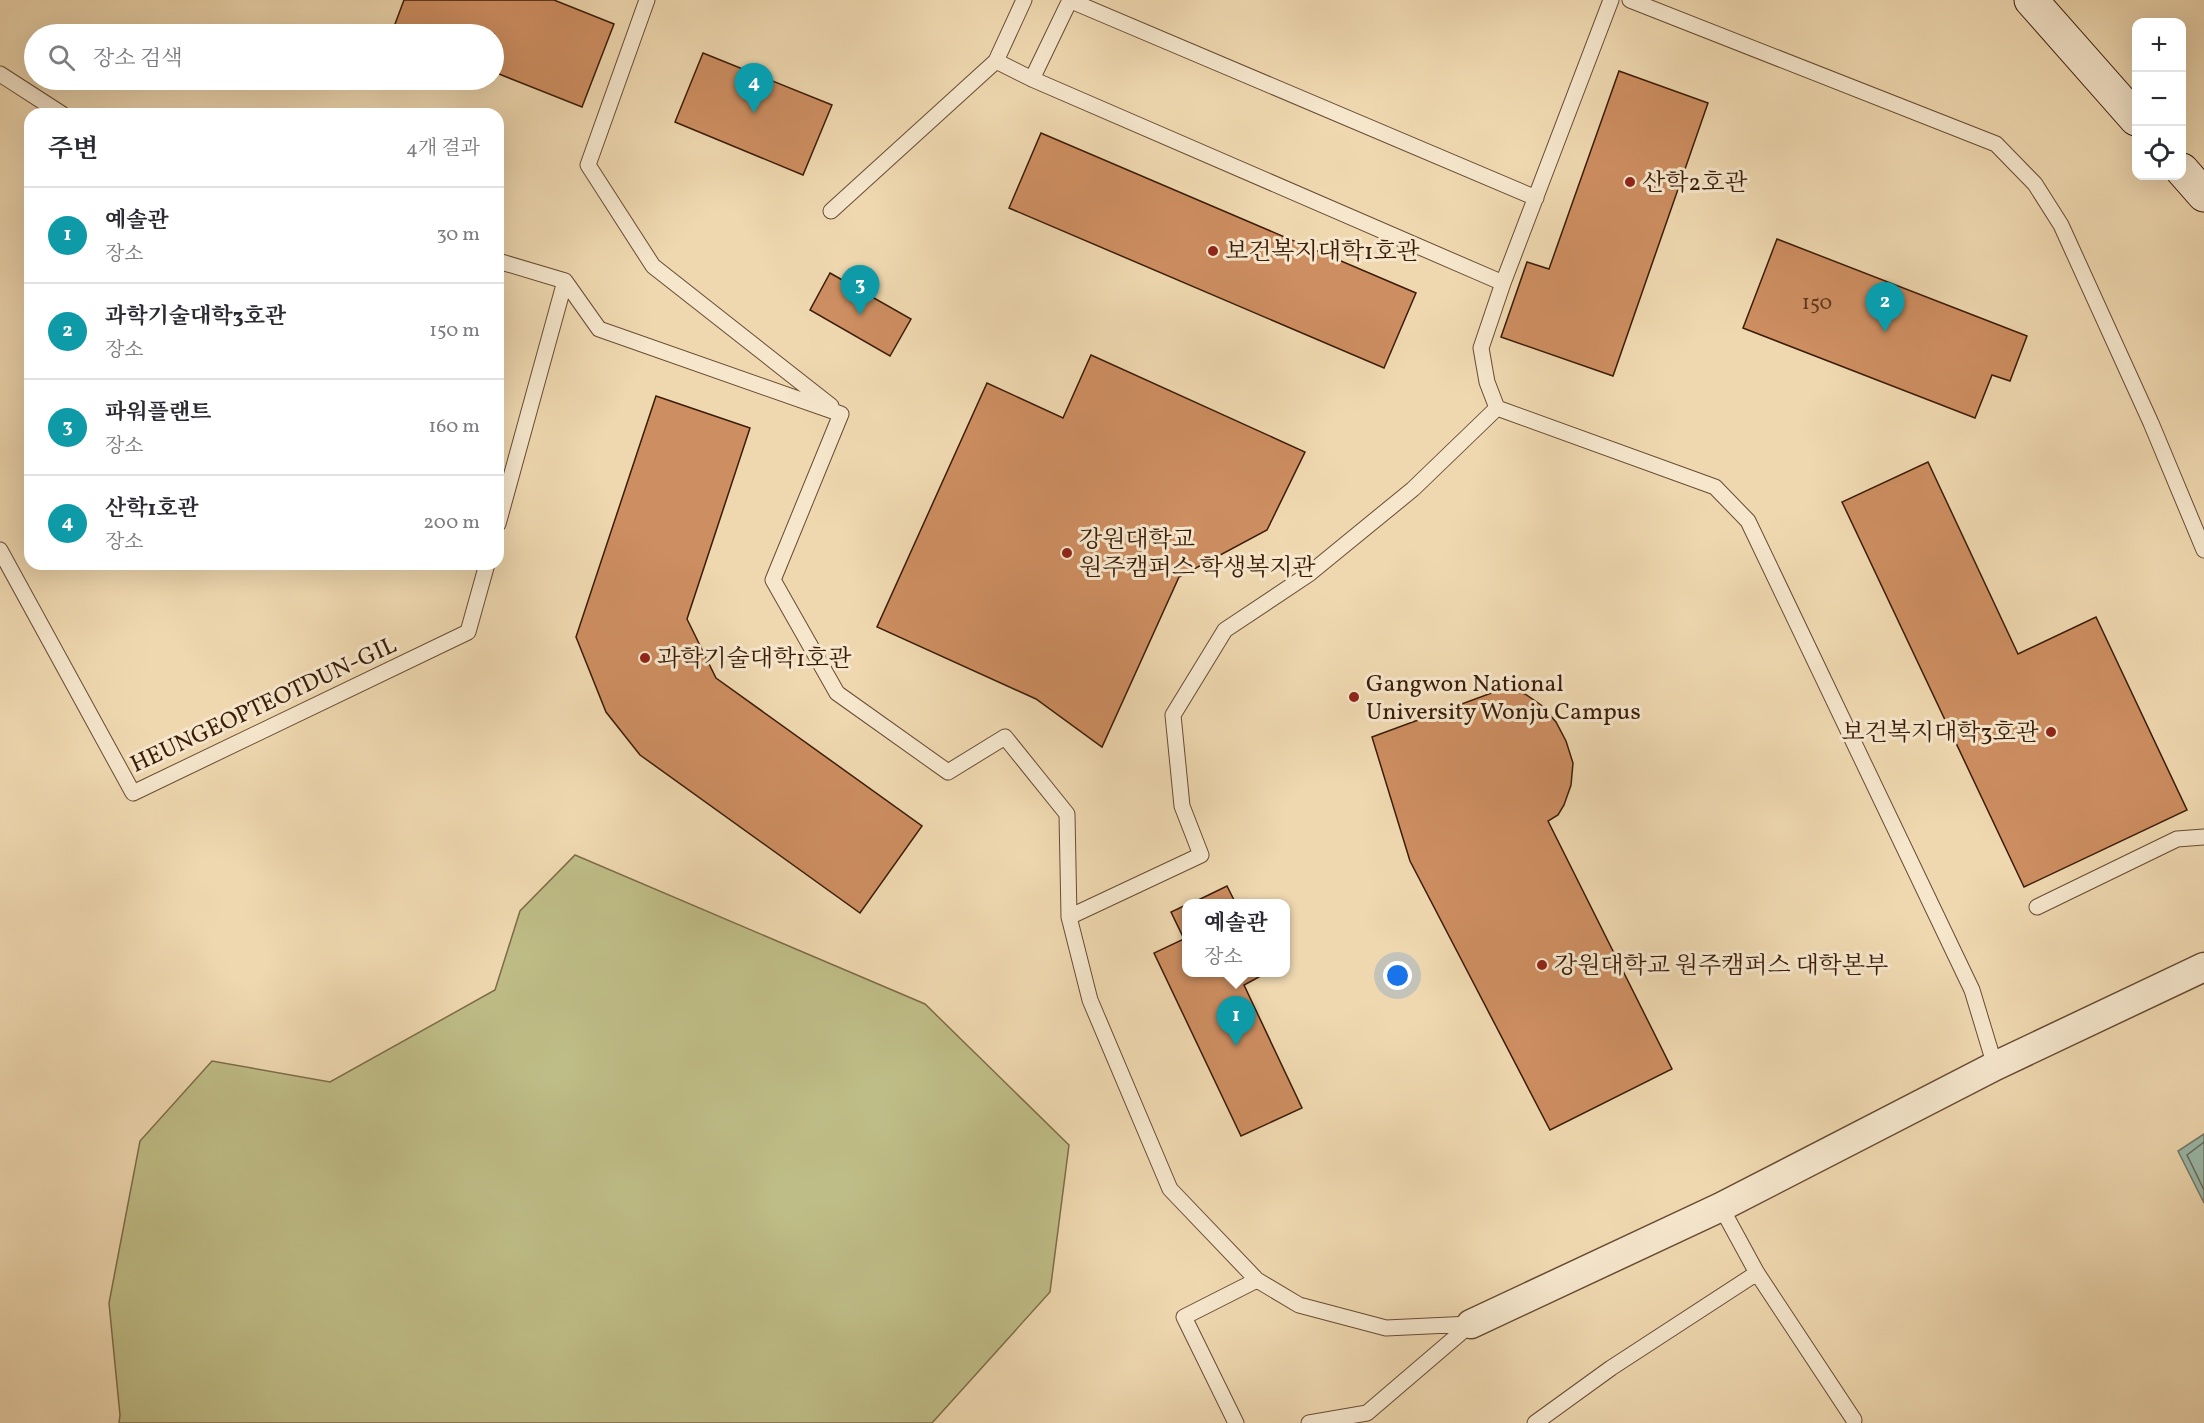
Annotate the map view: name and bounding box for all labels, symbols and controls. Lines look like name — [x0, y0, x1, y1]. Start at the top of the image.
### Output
map controls — [2132, 18, 2186, 180]
button: + — [2132, 18, 2186, 72]
search box — [24, 24, 504, 90]
icon: search — [45, 41, 78, 74]
text: 장소 검색 — [93, 44, 182, 75]
pin: 4 — [734, 63, 774, 113]
button: − — [2132, 72, 2186, 126]
button: locate — [2132, 126, 2186, 180]
text: 주변 — [48, 132, 98, 168]
text: 4개 결과 — [406, 135, 480, 163]
place label: 산학2호관 — [1642, 167, 1748, 201]
marker: 산학2호관 — [1623, 175, 1637, 189]
text: 예솔관 — [105, 206, 169, 237]
text: 1 — [63, 221, 72, 249]
text: 30 m — [436, 221, 480, 249]
place label: 보건복지대학1호관 — [1225, 236, 1420, 270]
text: 장소 — [105, 241, 144, 269]
marker: 보건복지대학1호관 — [1206, 244, 1220, 258]
pin: 3 — [840, 266, 880, 315]
pin: 2 — [1866, 282, 1904, 332]
house number: 150 — [1802, 289, 1832, 318]
text: 과학기술대학3호관 — [105, 302, 286, 333]
text: 2 — [62, 317, 73, 345]
text: 150 m — [429, 317, 480, 345]
text: 장소 — [105, 337, 144, 365]
text: 파워플랜트 — [105, 398, 211, 429]
text: 3 — [62, 413, 73, 441]
text: 160 m — [428, 413, 480, 441]
text: 장소 — [105, 433, 144, 461]
text: 산학1호관 — [105, 494, 199, 525]
text: 4 — [61, 509, 74, 537]
text: 200 m — [423, 509, 480, 537]
place label: 강원대학교 원주캠퍼스 학생복지관 — [1079, 524, 1316, 586]
text: 장소 — [105, 529, 144, 557]
marker: 강원대학교 원주캠퍼스 학생복지관 — [1060, 546, 1074, 560]
street label: HEUNGEOPTEOTDUN-GIL — [125, 629, 402, 783]
place label: 과학기술대학1호관 — [657, 643, 852, 677]
marker: 과학기술대학1호관 — [638, 651, 652, 665]
place label: Gangwon National University Wonju Campus — [1366, 668, 1641, 730]
marker: Gangwon National University Wonju Campus — [1347, 690, 1361, 704]
place label: 보건복지대학3호관 — [1841, 717, 2039, 751]
marker: 보건복지대학3호관 — [2044, 725, 2058, 739]
popup — [1182, 899, 1290, 977]
text: 예솔관 — [1204, 909, 1268, 940]
text: 장소 — [1204, 944, 1243, 972]
place label: 강원대학교 원주캠퍼스 대학본부 — [1554, 950, 1888, 984]
marker: 강원대학교 원주캠퍼스 대학본부 — [1535, 958, 1549, 972]
your location — [1383, 961, 1412, 990]
pin: 1 — [1216, 996, 1256, 1046]

